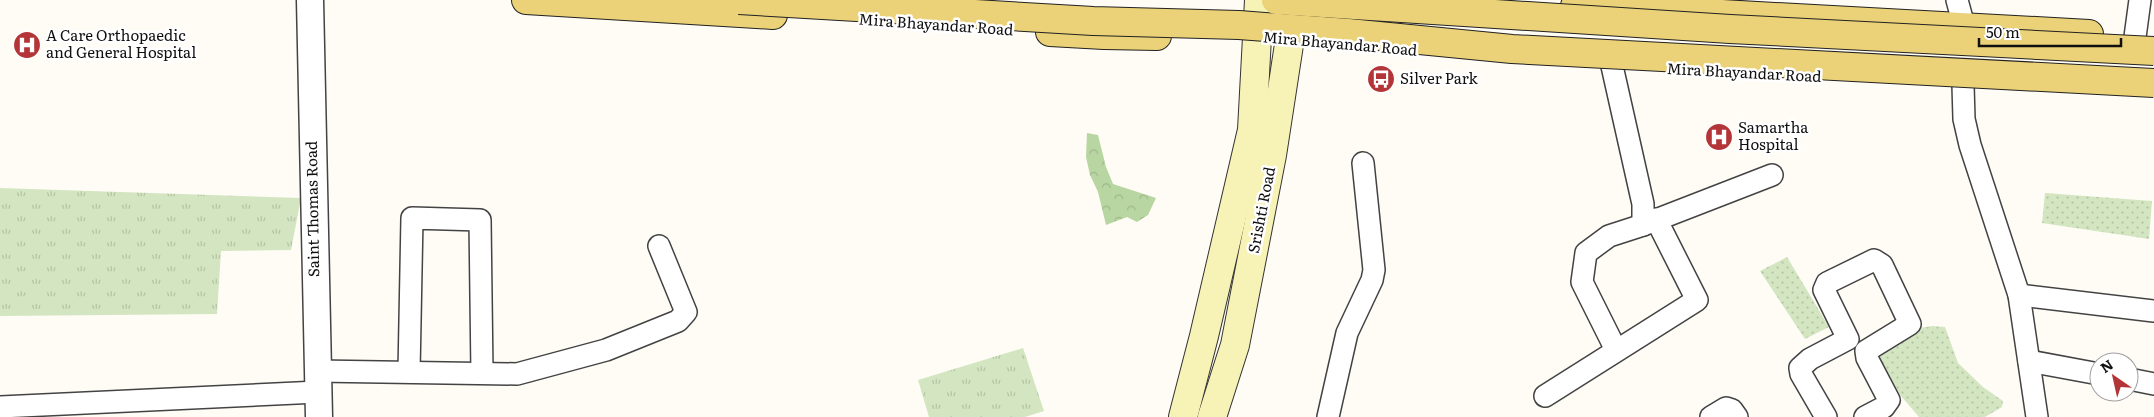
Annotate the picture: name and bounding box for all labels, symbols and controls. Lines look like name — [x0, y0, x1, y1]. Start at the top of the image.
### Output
street label: Mira Bhayandar Road — [858, 7, 1014, 40]
scale bar — [1979, 15, 2122, 47]
text: 50 m — [1986, 20, 2020, 43]
place label: A Care Orthopaedic and General Hospital — [46, 23, 196, 63]
street label: Mira Bhayandar Road — [1262, 24, 1418, 61]
hospital icon: A Care Orthopaedic and General Hospital — [12, 30, 42, 60]
street label: Mira Bhayandar Road — [1666, 56, 1822, 87]
bus stop icon: Silver Park — [1366, 64, 1396, 94]
place label: Silver Park — [1400, 66, 1478, 89]
place label: Samartha Hospital — [1738, 115, 1809, 155]
hospital icon: Samartha Hospital — [1704, 122, 1734, 152]
street label: Saint Thomas Road — [299, 141, 324, 277]
street label: Srishti Road — [1241, 164, 1280, 255]
north arrow — [2089, 352, 2139, 402]
text: N — [2096, 354, 2117, 377]

